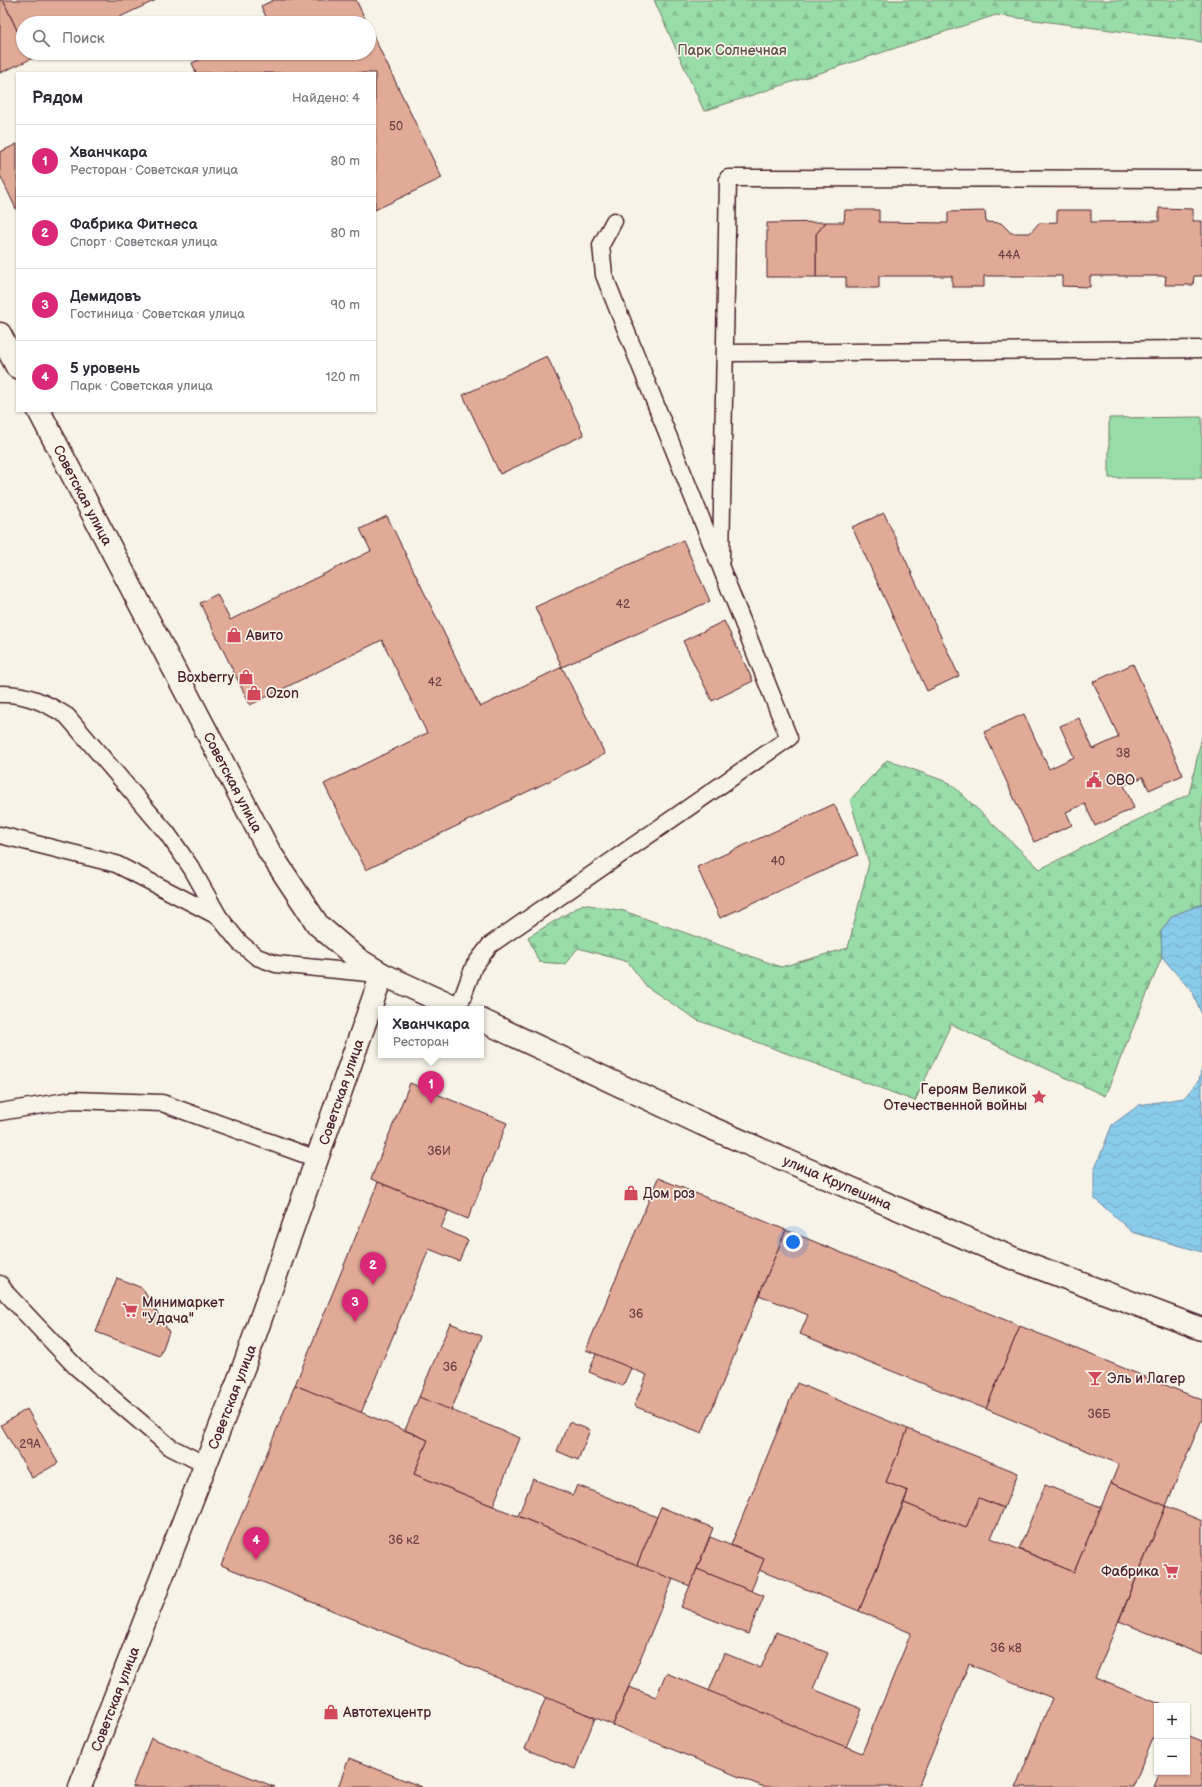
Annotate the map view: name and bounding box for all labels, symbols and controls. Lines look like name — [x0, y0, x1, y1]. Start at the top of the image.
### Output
search box — [16, 16, 376, 60]
icon: search — [30, 27, 52, 49]
text: Поиск — [62, 29, 105, 48]
park label: Парк Солнечная — [677, 42, 787, 59]
text: Рядом — [32, 88, 83, 108]
text: Найдено: 4 — [292, 90, 360, 106]
house number: 50 — [389, 119, 403, 134]
text: Хванчкара — [70, 143, 147, 162]
text: 1 — [42, 153, 48, 169]
text: 80 m — [331, 153, 360, 169]
text: Ресторан · Советская улица — [70, 162, 238, 178]
text: Фабрика Фитнеса — [70, 215, 197, 234]
text: 2 — [41, 225, 49, 241]
text: 80 m — [331, 225, 360, 241]
text: Спорт · Советская улица — [70, 234, 218, 250]
house number: 44А — [998, 248, 1021, 263]
text: Демидовъ — [70, 287, 141, 306]
text: 3 — [41, 297, 49, 313]
text: 90 m — [331, 297, 360, 313]
text: Гостиница · Советская улица — [70, 306, 245, 322]
text: 5 уровень — [70, 359, 140, 378]
text: 4 — [41, 369, 49, 385]
text: 120 m — [325, 369, 360, 385]
text: Парк · Советская улица — [70, 378, 213, 394]
street label: Советская улица — [49, 442, 116, 549]
house number: 42 — [616, 597, 630, 612]
shop icon: Авито — [225, 626, 243, 644]
place label: Авито — [245, 627, 283, 644]
shop icon: Boxberry — [237, 668, 255, 686]
place label: Boxberry — [177, 669, 235, 686]
house number: 42 — [428, 675, 442, 690]
shop icon: Ozon — [245, 684, 263, 702]
place label: Ozon — [266, 685, 299, 702]
street label: Советская улица — [199, 729, 266, 836]
house number: 38 — [1116, 746, 1130, 761]
public building icon: ОВО — [1085, 771, 1103, 789]
place label: ОВО — [1106, 772, 1135, 789]
house number: 40 — [771, 854, 785, 869]
popup — [378, 1006, 484, 1058]
text: Хванчкара — [392, 1015, 470, 1034]
text: Ресторан — [392, 1034, 449, 1050]
street label: Советская улица — [315, 1036, 368, 1147]
pin: 1 — [418, 1071, 444, 1104]
place label: Героям Великой Отечественной войны — [884, 1081, 1027, 1114]
place icon: Героям Великой Отечественной войны — [1030, 1088, 1048, 1106]
house number: 36И — [427, 1144, 451, 1159]
street label: улица Крупешина — [781, 1152, 895, 1214]
shop icon: Дом роз — [622, 1184, 640, 1202]
place label: Дом роз — [643, 1185, 695, 1202]
your location — [783, 1232, 803, 1252]
pin: 2 — [360, 1252, 386, 1285]
pin: 3 — [342, 1289, 368, 1322]
place label: Минимаркет "Удача" — [142, 1294, 225, 1327]
supermarket icon: Минимаркет "Удача" — [121, 1301, 139, 1319]
house number: 36 — [629, 1307, 643, 1322]
street label: Советская улица — [205, 1342, 261, 1452]
house number: 36 — [443, 1360, 457, 1375]
bar icon: Эль и Лагер — [1086, 1369, 1104, 1387]
place label: Эль и Лагер — [1107, 1370, 1185, 1387]
house number: 36Б — [1087, 1407, 1111, 1422]
house number: 29А — [19, 1437, 41, 1452]
pin: 4 — [243, 1527, 269, 1560]
house number: 36 к2 — [388, 1533, 420, 1548]
supermarket icon: Фабрика — [1162, 1562, 1180, 1580]
place label: Фабрика — [1101, 1563, 1160, 1580]
house number: 36 к8 — [990, 1641, 1022, 1656]
street label: Советская улица — [88, 1644, 144, 1754]
shop icon: Автотехцентр — [322, 1703, 340, 1721]
map controls — [1154, 1703, 1190, 1775]
button: + — [1154, 1703, 1190, 1739]
place label: Автотехцентр — [342, 1704, 431, 1721]
button: − — [1154, 1739, 1190, 1775]

